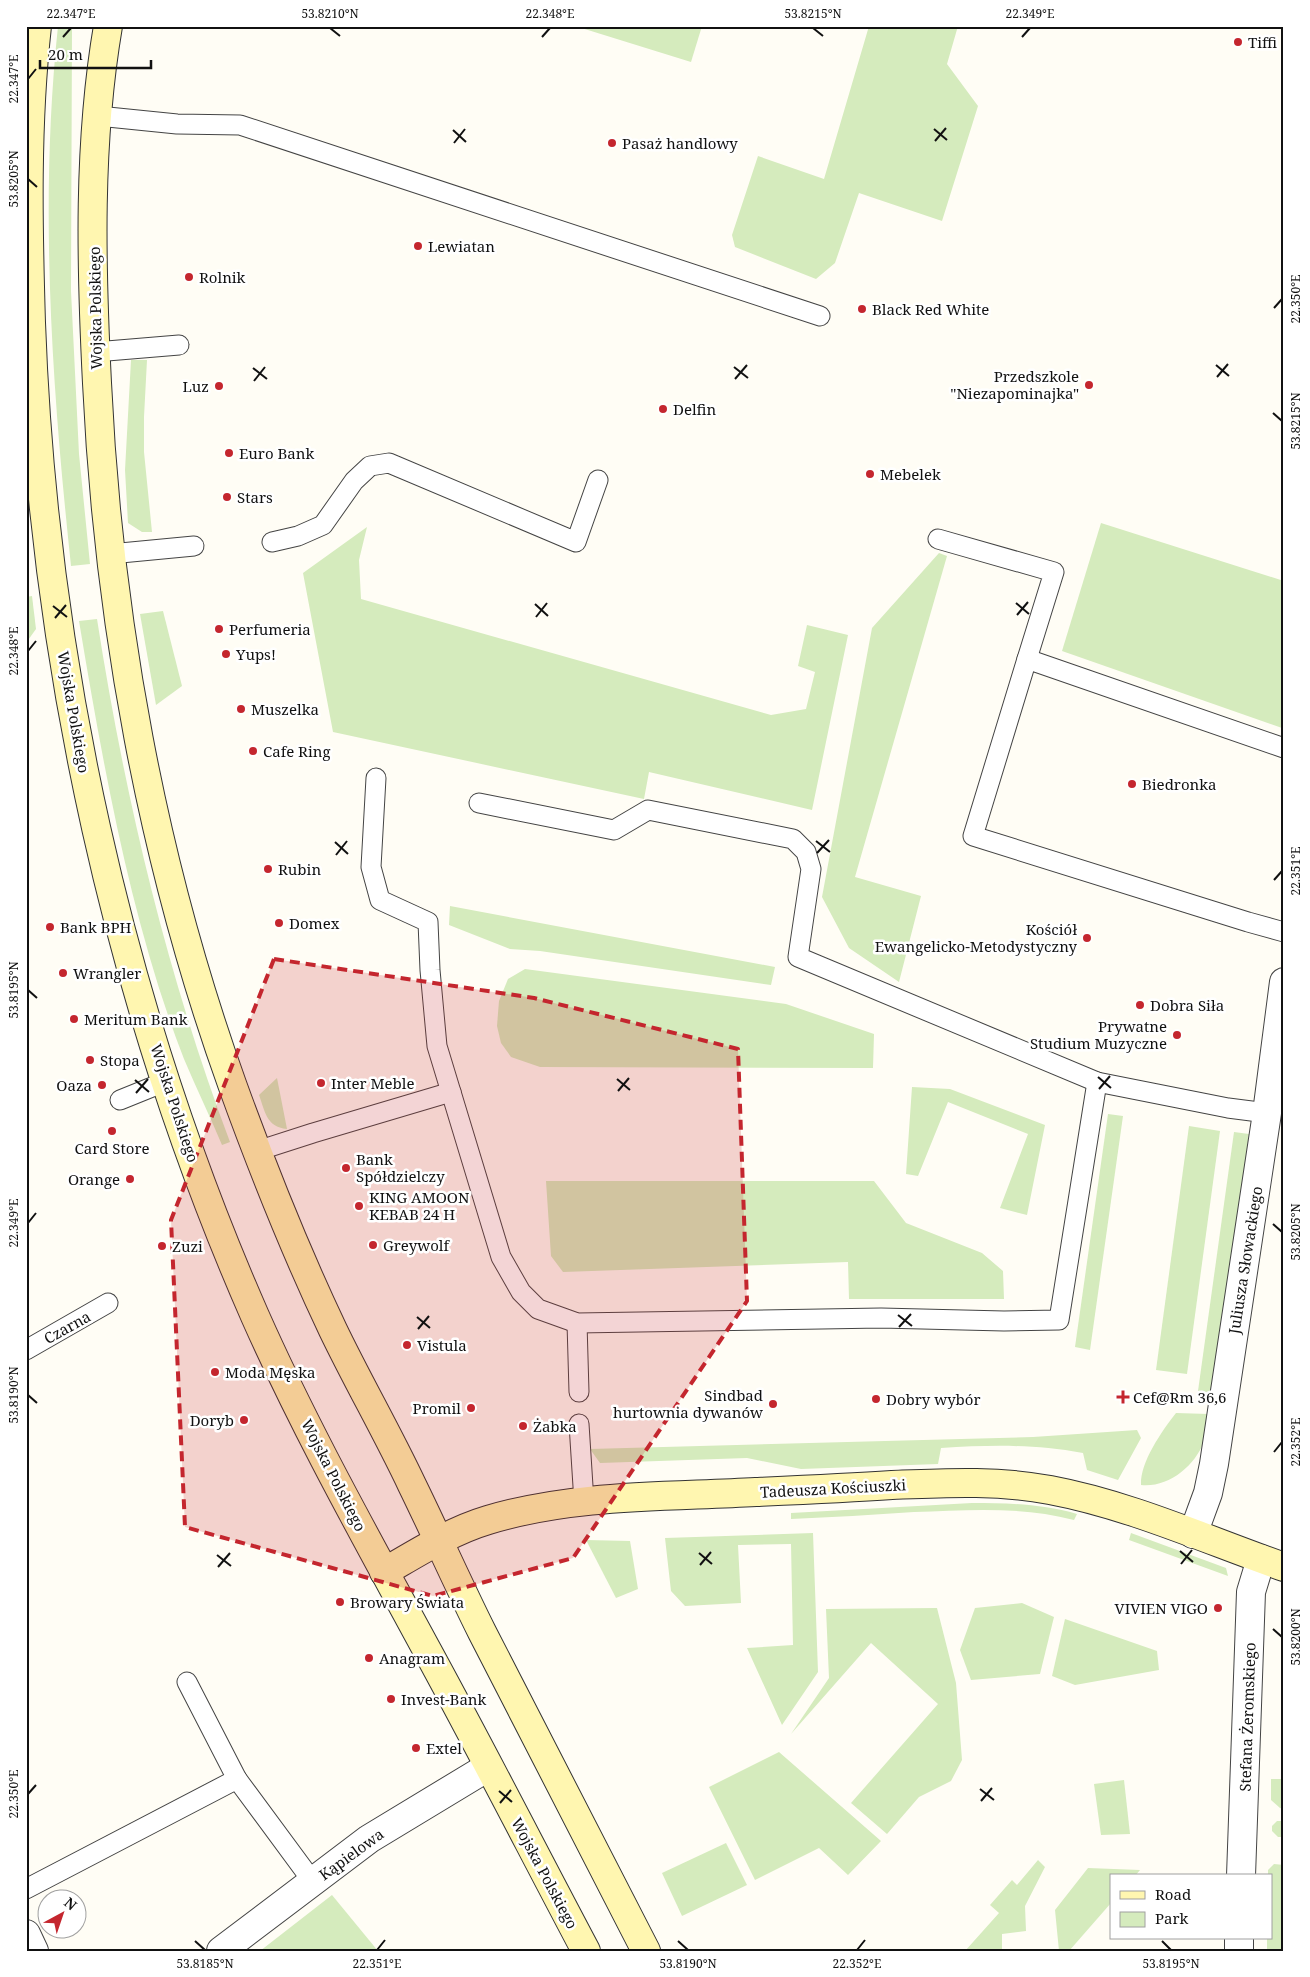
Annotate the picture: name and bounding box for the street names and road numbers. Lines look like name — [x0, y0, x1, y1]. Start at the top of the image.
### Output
street label: Wojska Polskiego — [84, 246, 106, 370]
street label: Wojska Polskiego — [53, 650, 95, 774]
street label: Wojska Polskiego — [146, 1041, 204, 1165]
street label: Juliusza Słowackiego — [1223, 1185, 1267, 1336]
street label: Czarna — [40, 1306, 94, 1348]
street label: Wojska Polskiego — [297, 1416, 371, 1534]
street label: Tadeusza Kościuszki — [760, 1474, 907, 1502]
street label: Stefana Żeromskiego — [1234, 1642, 1260, 1792]
street label: Wojska Polskiego — [507, 1814, 583, 1932]
street label: Kąpielowa — [315, 1824, 387, 1884]

